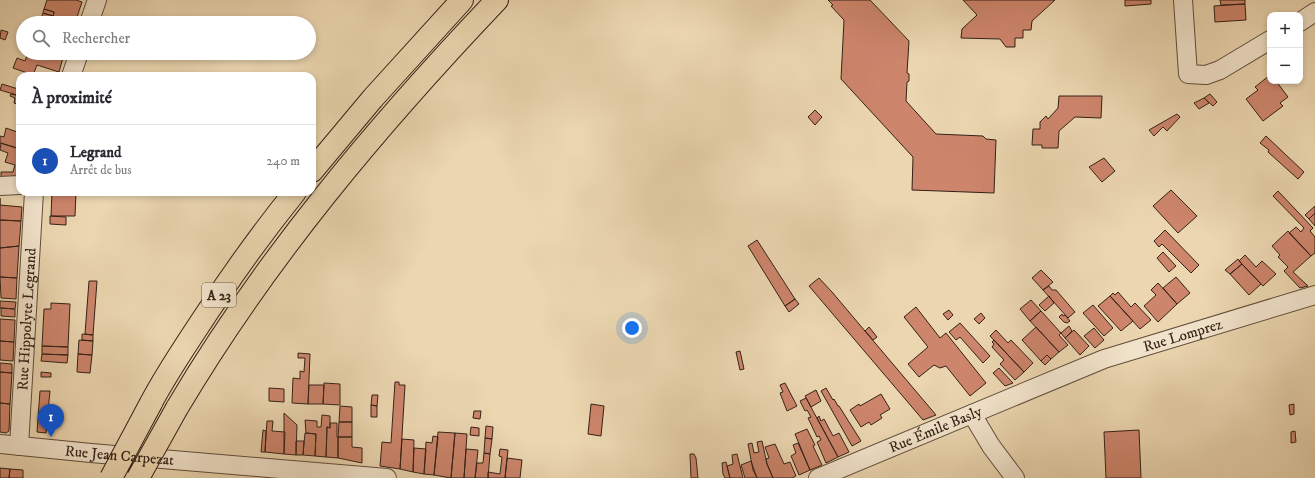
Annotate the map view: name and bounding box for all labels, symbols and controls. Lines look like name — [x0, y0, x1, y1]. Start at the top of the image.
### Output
map controls — [1267, 12, 1303, 84]
button: + — [1267, 12, 1303, 48]
search box — [16, 16, 316, 60]
icon: search — [30, 27, 52, 49]
text: Rechercher — [62, 29, 130, 48]
button: − — [1267, 48, 1303, 84]
text: À proximité — [32, 87, 112, 109]
text: Legrand — [70, 143, 122, 162]
text: 1 — [43, 153, 47, 169]
text: 240 m — [267, 153, 300, 169]
text: Arrêt de bus — [70, 162, 132, 178]
street label: Rue Hippolyte Legrand — [13, 247, 41, 391]
road number: A 23 — [202, 283, 236, 307]
street label: Rue Lomprez — [1141, 314, 1225, 357]
your location — [622, 318, 642, 338]
street label: Rue Émile Basly — [886, 402, 985, 457]
pin: 1 — [38, 404, 64, 437]
street label: Rue Jean Carpezat — [64, 441, 175, 470]

